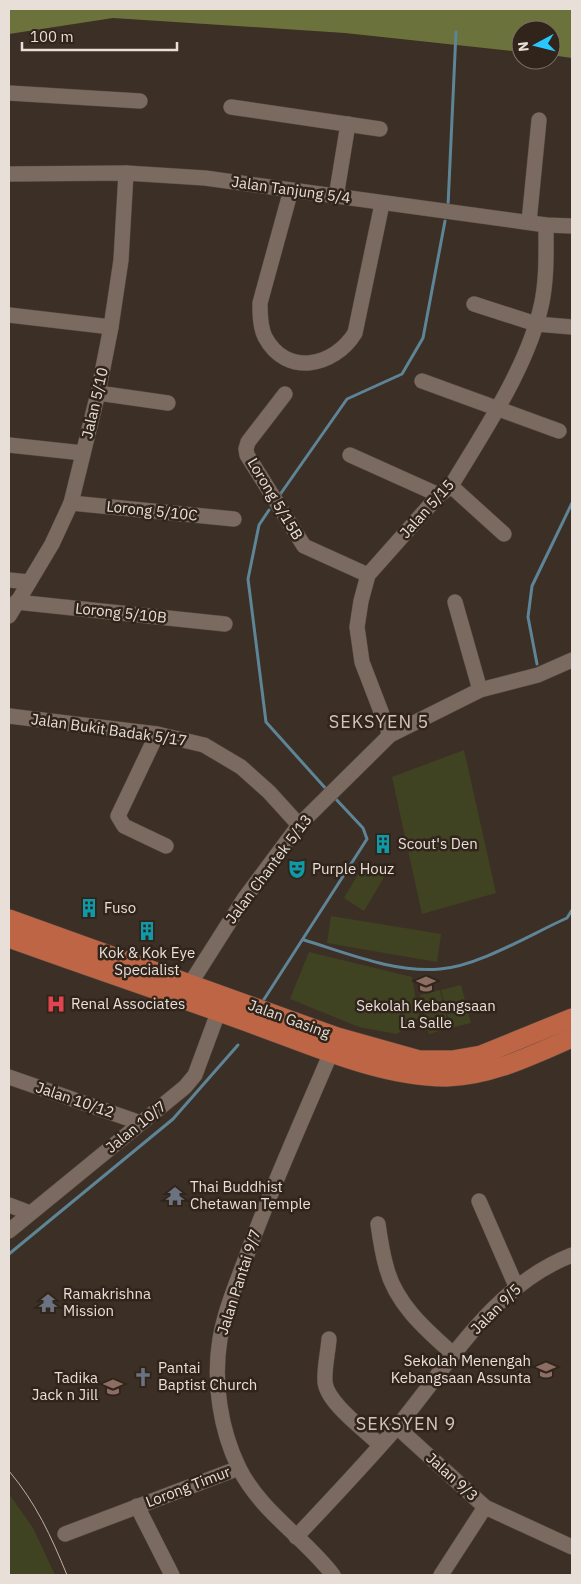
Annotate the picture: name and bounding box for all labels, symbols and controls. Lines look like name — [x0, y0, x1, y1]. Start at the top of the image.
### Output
scale bar — [22, 20, 178, 52]
north arrow — [511, 20, 561, 70]
text: 100 m — [30, 27, 74, 46]
text: N — [514, 40, 533, 53]
street label: Jalan Tanjung 5/4 — [230, 172, 352, 207]
street label: Jalan 5/10 — [77, 365, 112, 440]
street label: Lorong 5/15B — [244, 454, 307, 543]
street label: Jalan 5/15 — [395, 475, 458, 542]
street label: Lorong 5/10C — [105, 496, 199, 525]
street label: Lorong 5/10B — [74, 598, 168, 627]
street label: Jalan Bukit Badak 5/17 — [30, 709, 188, 750]
district label: SEKSYEN 5 — [329, 710, 429, 733]
street label: Jalan Chantek 5/13 — [221, 810, 316, 927]
building icon: Scout's Den — [372, 833, 394, 855]
place label: Scout's Den — [398, 834, 478, 853]
theatre icon: Purple Houz — [286, 858, 308, 880]
place label: Purple Houz — [312, 859, 394, 878]
building icon: Fuso — [78, 897, 100, 919]
place label: Fuso — [104, 898, 136, 917]
building icon: Kok & Kok Eye Specialist — [136, 920, 158, 942]
place label: Kok & Kok Eye Specialist — [99, 943, 195, 979]
school or university icon: Sekolah Kebangsaan La Salle — [415, 973, 437, 995]
hospital icon: Renal Associates — [45, 993, 67, 1015]
place label: Renal Associates — [71, 994, 185, 1013]
street label: Jalan Gasing — [246, 995, 333, 1042]
place label: Sekolah Kebangsaan La Salle — [356, 996, 496, 1032]
street label: Jalan 10/12 — [34, 1077, 117, 1122]
street label: Jalan 10/7 — [102, 1096, 170, 1157]
place label: Thai Buddhist Chetawan Temple — [190, 1177, 311, 1213]
temple icon: Thai Buddhist Chetawan Temple — [164, 1185, 186, 1207]
street label: Jalan Pantai 9/7 — [213, 1227, 264, 1337]
street label: Jalan 9/5 — [466, 1279, 525, 1338]
place label: Ramakrishna Mission — [63, 1284, 151, 1320]
temple icon: Ramakrishna Mission — [37, 1292, 59, 1314]
place label: Sekolah Menengah Kebangsaan Assunta — [391, 1351, 531, 1387]
place label: Pantai Baptist Church — [158, 1358, 257, 1394]
school or university icon: Sekolah Menengah Kebangsaan Assunta — [535, 1359, 557, 1381]
church icon: Pantai Baptist Church — [132, 1366, 154, 1388]
place label: Tadika Jack n Jill — [32, 1368, 98, 1404]
school or university icon: Tadika Jack n Jill — [102, 1376, 124, 1398]
district label: SEKSYEN 9 — [356, 1412, 456, 1435]
street label: Jalan 9/3 — [422, 1448, 482, 1505]
street label: Lorong Timur — [143, 1462, 233, 1511]

